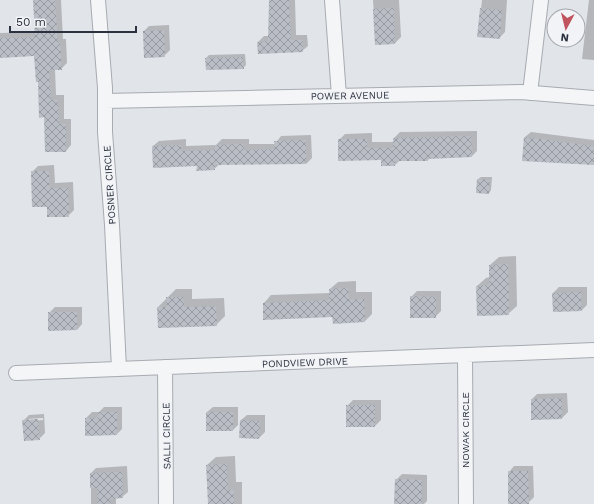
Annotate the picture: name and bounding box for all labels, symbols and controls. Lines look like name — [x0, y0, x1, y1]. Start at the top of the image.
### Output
scale bar — [10, 8, 136, 34]
north arrow — [546, 8, 586, 48]
text: 50 m — [16, 15, 46, 29]
text: N — [560, 30, 570, 44]
street label: POWER AVENUE — [311, 89, 390, 102]
street label: POSNER CIRCLE — [101, 145, 118, 225]
street label: PONDVIEW DRIVE — [262, 355, 348, 370]
street label: NOWAK CIRCLE — [460, 392, 471, 468]
street label: SALLI CIRCLE — [160, 402, 173, 470]

